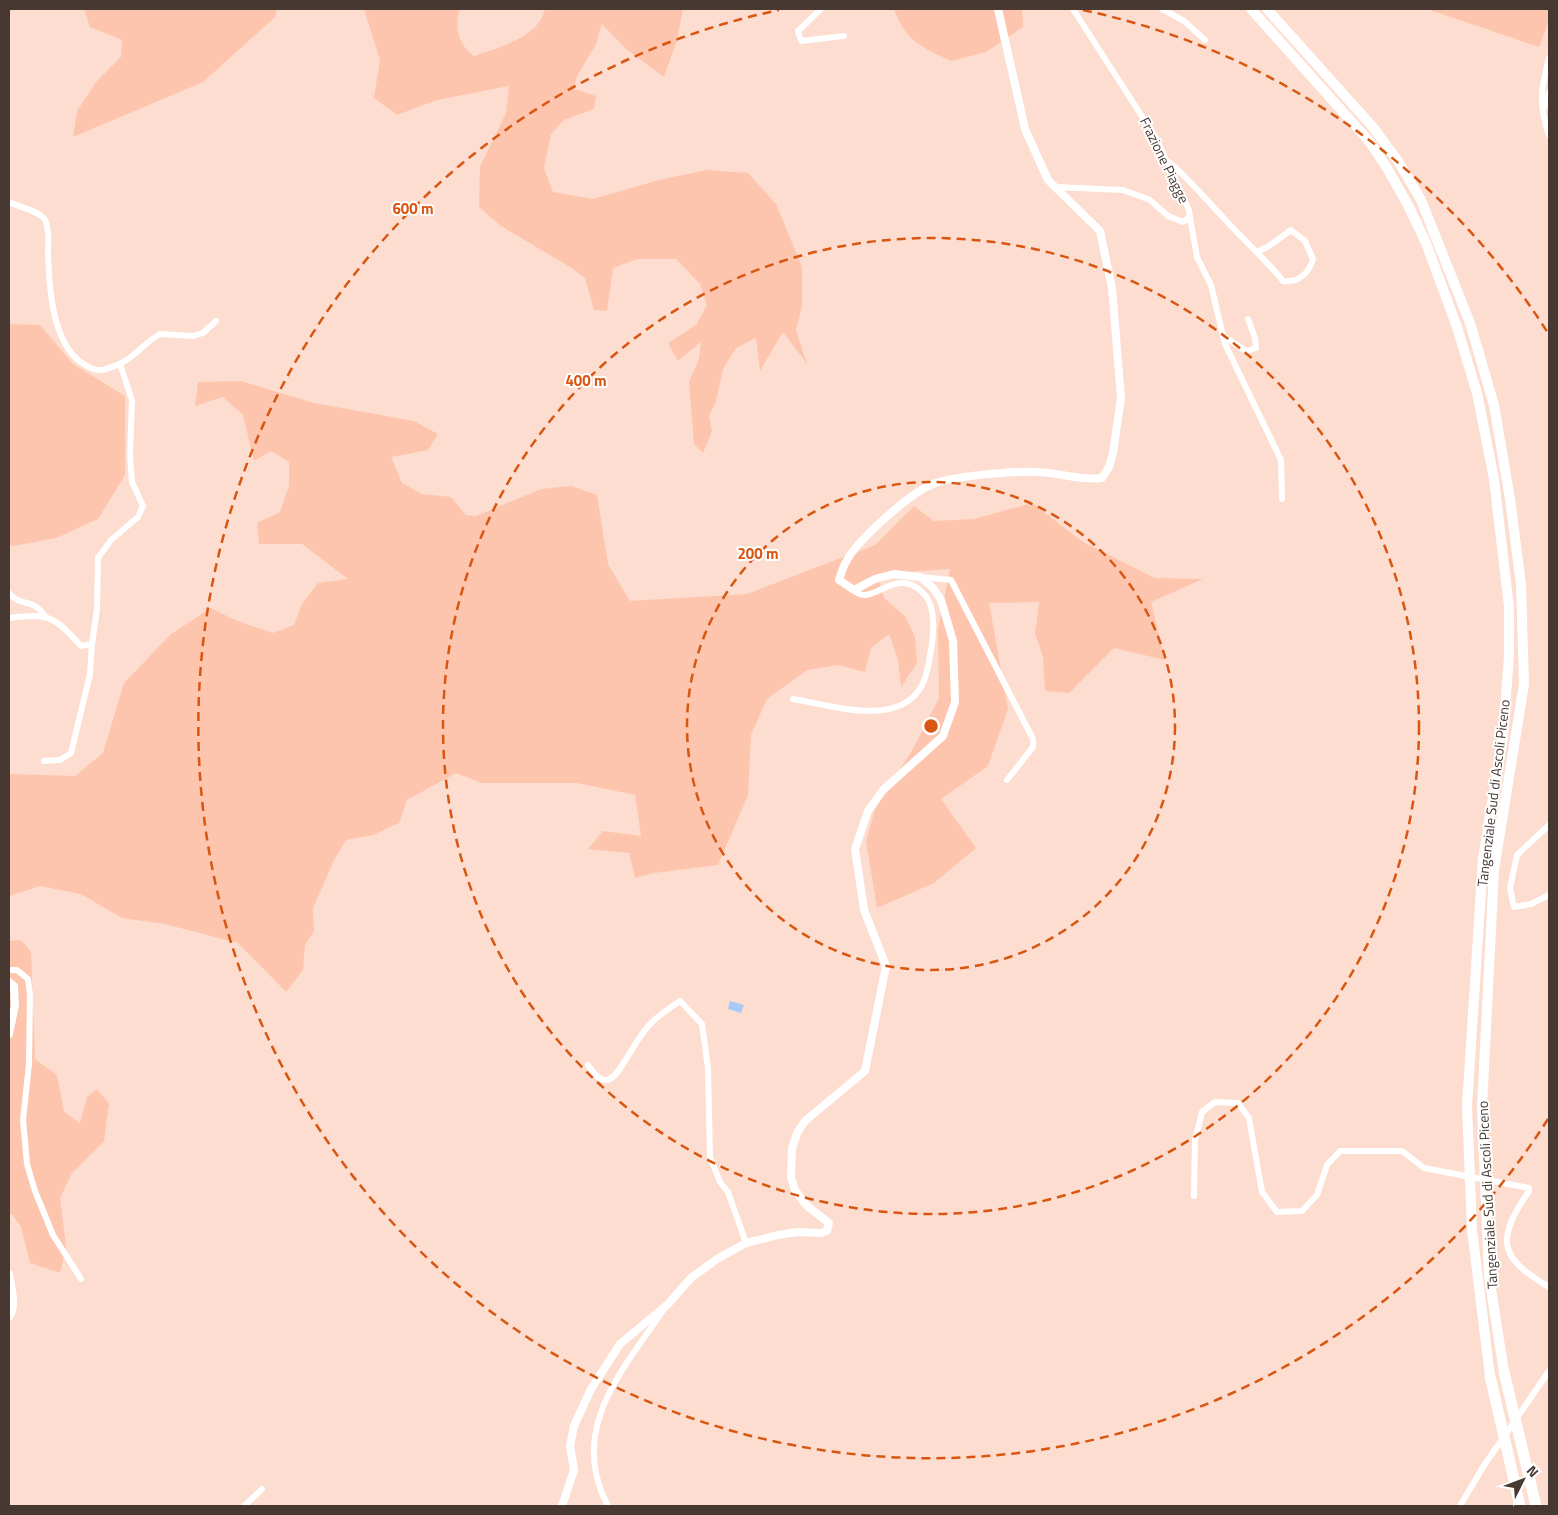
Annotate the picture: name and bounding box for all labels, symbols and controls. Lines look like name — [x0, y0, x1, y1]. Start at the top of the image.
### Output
street label: Frazione Piagge — [1135, 113, 1195, 207]
text: 600 m — [392, 197, 434, 220]
text: 400 m — [565, 369, 607, 392]
text: 200 m — [737, 542, 779, 565]
street label: Tangenziale Sud di Ascoli Piceno — [1471, 698, 1515, 888]
centre of rings — [922, 717, 940, 735]
street label: Tangenziale Sud di Ascoli Piceno — [1472, 1100, 1502, 1290]
north arrow — [1498, 1455, 1548, 1505]
text: N — [1522, 1460, 1544, 1482]

